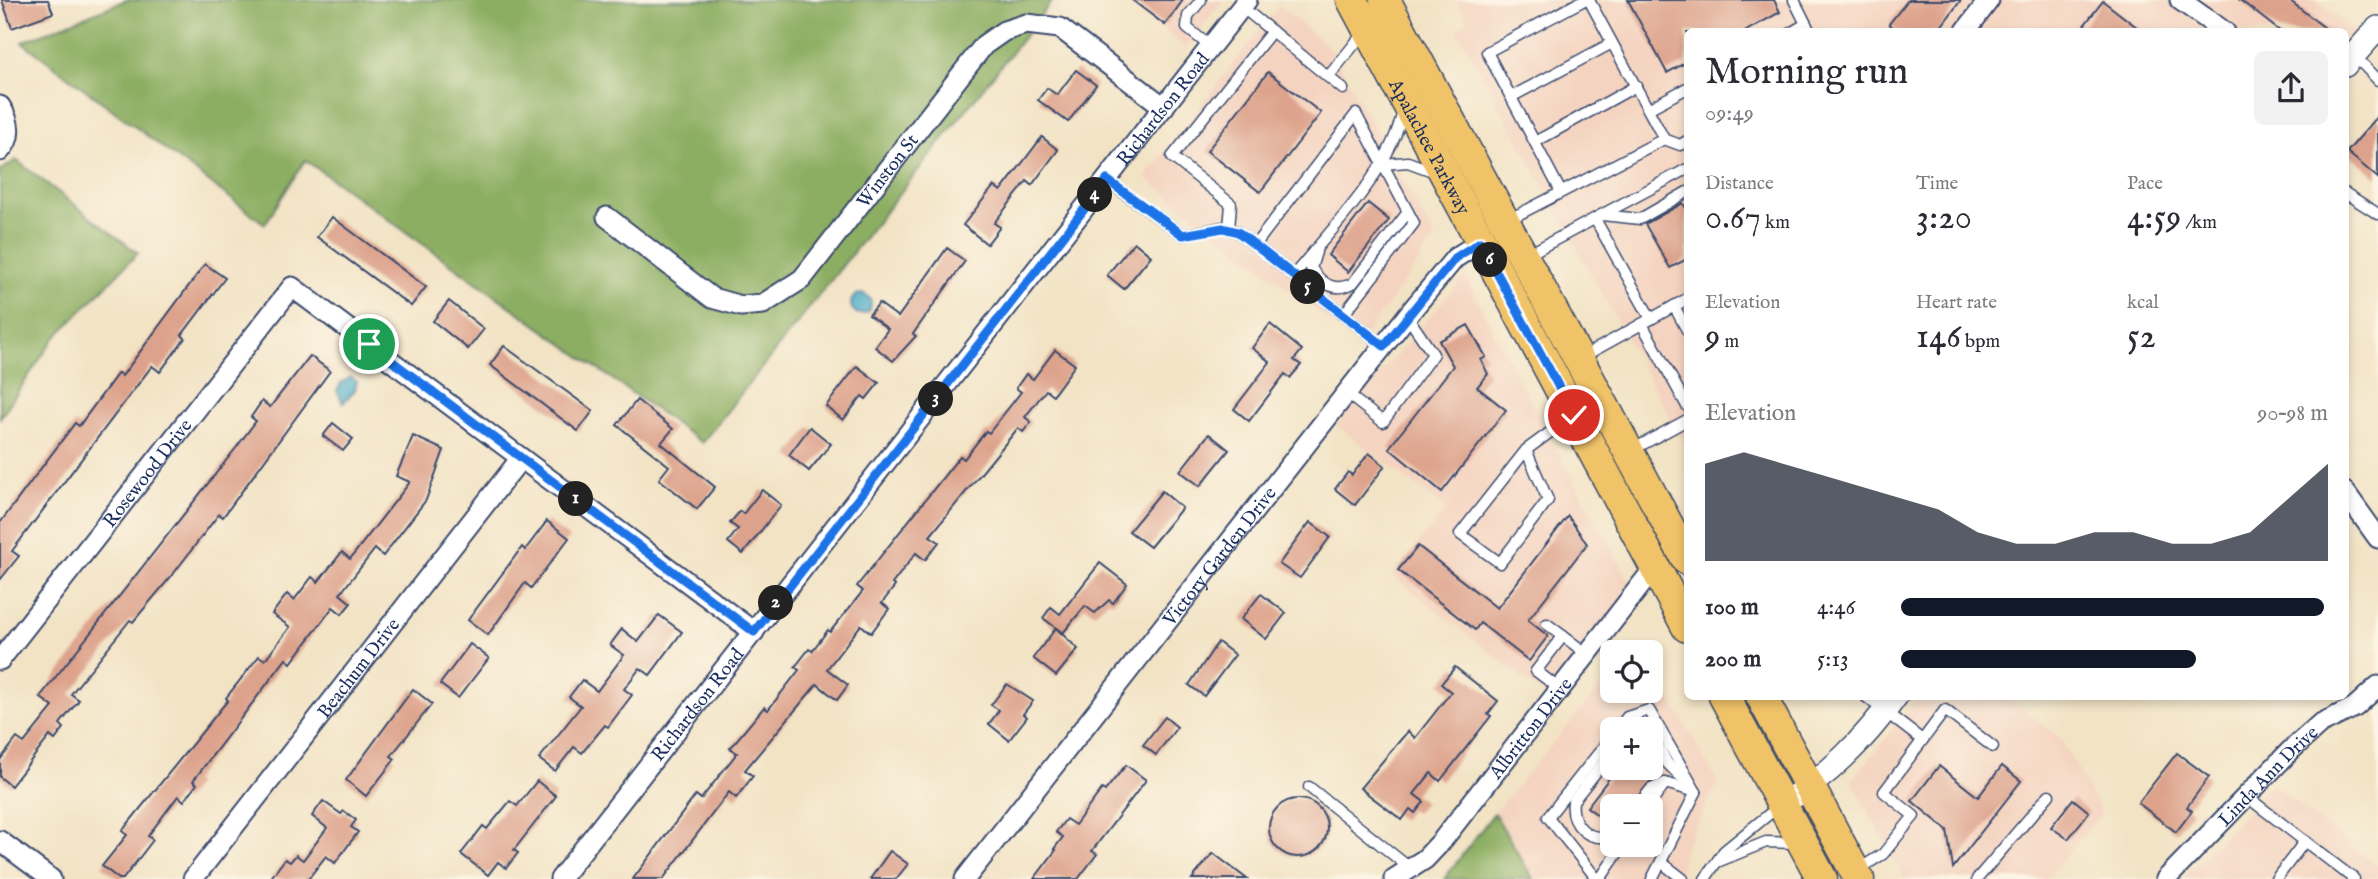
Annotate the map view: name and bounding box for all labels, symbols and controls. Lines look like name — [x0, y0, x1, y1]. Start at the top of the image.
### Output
street label: Richardson Road — [1112, 48, 1216, 171]
text: Morning run — [1705, 49, 1908, 97]
button: share — [2254, 51, 2328, 125]
street label: Apalachee Parkway — [1382, 74, 1475, 220]
text: 09:49 — [1705, 99, 1754, 128]
street label: Winston St — [852, 129, 925, 213]
text: Distance — [1705, 172, 1774, 196]
text: Time — [1916, 172, 1958, 196]
text: Pace — [2127, 172, 2163, 196]
pin: 4 — [1078, 178, 1112, 212]
text: 4 — [1090, 182, 1099, 206]
text: 0.67 — [1705, 196, 1761, 241]
text: 3:20 — [1916, 196, 1972, 241]
text: 4:59 — [2127, 196, 2181, 241]
text: km — [1761, 211, 1790, 235]
text: /km — [2181, 211, 2217, 235]
pin: 6 — [1472, 243, 1508, 278]
text: 6 — [1485, 247, 1494, 271]
pin: 5 — [1290, 270, 1326, 304]
text: 5 — [1304, 274, 1311, 298]
text: Elevation — [1705, 291, 1780, 315]
text: Heart rate — [1916, 291, 1997, 315]
text: kcal — [2127, 291, 2159, 315]
pin — [339, 314, 399, 374]
text: 9 — [1705, 315, 1720, 360]
text: 146 — [1916, 315, 1961, 360]
text: 52 — [2127, 315, 2156, 360]
icon: arrive — [350, 325, 388, 363]
text: m — [1720, 330, 1739, 354]
text: bpm — [1961, 330, 2000, 354]
pin: 3 — [918, 382, 954, 416]
pin — [1544, 385, 1604, 445]
text: 3 — [932, 386, 939, 410]
icon: check — [1555, 396, 1593, 434]
text: Elevation — [1705, 399, 1796, 428]
text: 90–98 m — [2257, 399, 2328, 428]
street label: Rosewood Drive — [98, 414, 198, 533]
pin: 1 — [558, 482, 594, 516]
street label: Victory Garden Drive — [1158, 482, 1283, 632]
text: 1 — [572, 486, 579, 510]
pin: 2 — [758, 586, 794, 620]
text: 2 — [771, 590, 780, 614]
text: 100 m — [1705, 593, 1759, 622]
text: 4:46 — [1817, 593, 1855, 622]
street label: Beachum Drive — [313, 614, 406, 724]
map controls — [1600, 640, 1663, 857]
button: locate — [1600, 640, 1663, 703]
street label: Richardson Road — [647, 643, 750, 767]
text: 200 m — [1705, 645, 1761, 674]
text: 5:13 — [1817, 645, 1849, 674]
street label: Albritton Drive — [1484, 673, 1579, 785]
button: + — [1600, 717, 1663, 780]
street label: Linda Ann Drive — [2214, 721, 2324, 832]
button: − — [1600, 794, 1663, 857]

